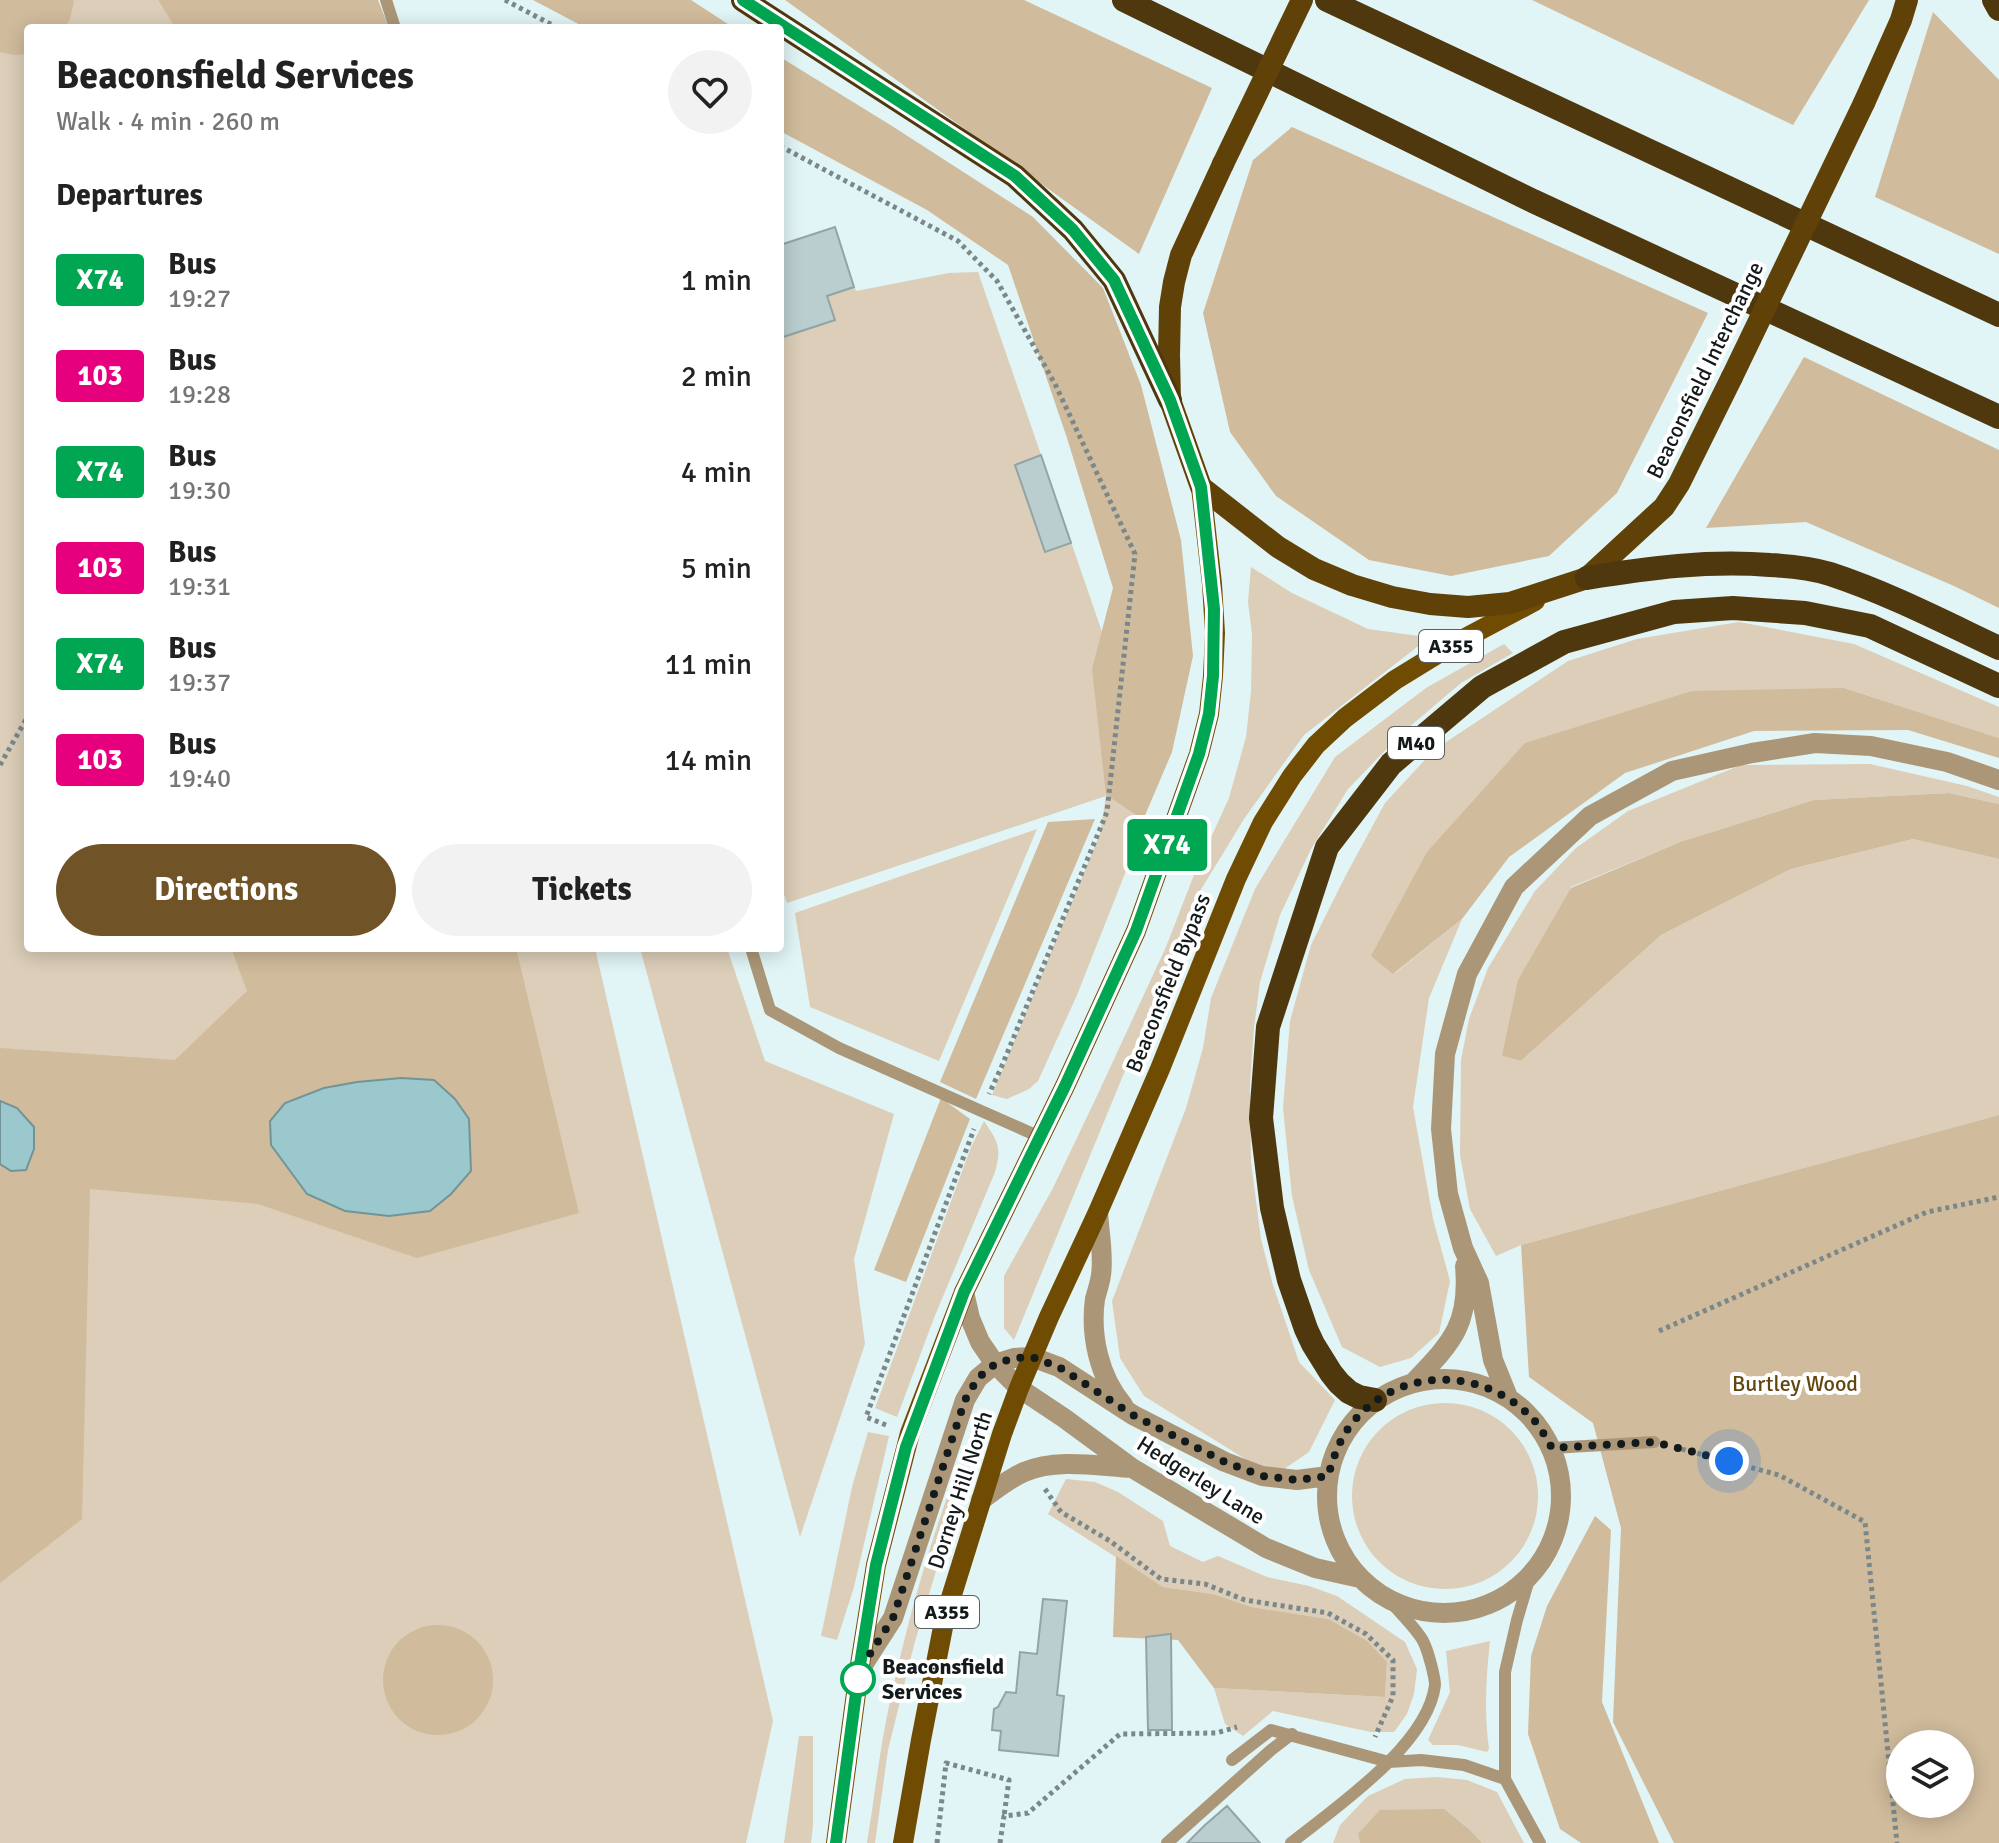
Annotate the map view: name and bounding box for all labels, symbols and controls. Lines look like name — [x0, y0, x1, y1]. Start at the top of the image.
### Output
button: heart — [668, 50, 752, 134]
text: Beaconsfield Services — [56, 52, 414, 99]
text: Walk · 4 min · 260 m — [56, 106, 280, 138]
text: Departures — [56, 177, 203, 214]
text: Bus — [168, 246, 216, 283]
street label: Beaconsfield Interchange — [1641, 257, 1769, 483]
text: 1 min — [681, 262, 752, 299]
text: X74 — [76, 263, 124, 297]
text: 19:27 — [168, 283, 231, 315]
text: Bus — [168, 342, 216, 379]
text: 2 min — [681, 358, 752, 395]
text: 103 — [77, 359, 123, 393]
text: 19:28 — [168, 379, 231, 411]
text: Bus — [168, 438, 216, 475]
text: 4 min — [681, 454, 752, 491]
text: X74 — [76, 455, 124, 489]
text: 19:30 — [168, 475, 231, 507]
text: Bus — [168, 534, 216, 571]
text: 5 min — [681, 550, 752, 587]
text: 103 — [77, 551, 123, 585]
text: 19:31 — [168, 571, 231, 603]
text: Bus — [168, 630, 216, 667]
road number: A355 — [1419, 630, 1483, 662]
text: 11 min — [665, 646, 752, 683]
text: X74 — [76, 647, 124, 681]
text: 19:37 — [168, 667, 231, 699]
text: Bus — [168, 726, 216, 763]
road number: M40 — [1388, 727, 1444, 759]
text: 14 min — [665, 742, 752, 779]
text: 103 — [77, 743, 123, 777]
text: 19:40 — [168, 763, 231, 795]
line badge: X74 — [1121, 819, 1213, 871]
text: X74 — [1143, 828, 1191, 862]
button: Directions — [56, 844, 396, 936]
button: Tickets — [412, 844, 752, 936]
street label: Beaconsfield Bypass — [1120, 890, 1216, 1076]
park label: Burtley Wood — [1732, 1370, 1858, 1397]
street label: Dorney Hill North — [922, 1408, 998, 1572]
street label: Hedgerley Lane — [1132, 1430, 1270, 1530]
your location — [1709, 1441, 1749, 1481]
road number: A355 — [915, 1596, 979, 1628]
place label: Beaconsfield Services — [882, 1653, 1004, 1705]
marker: Beaconsfield Services — [841, 1662, 875, 1696]
map controls — [1886, 1730, 1974, 1818]
button: layers — [1886, 1730, 1974, 1818]

